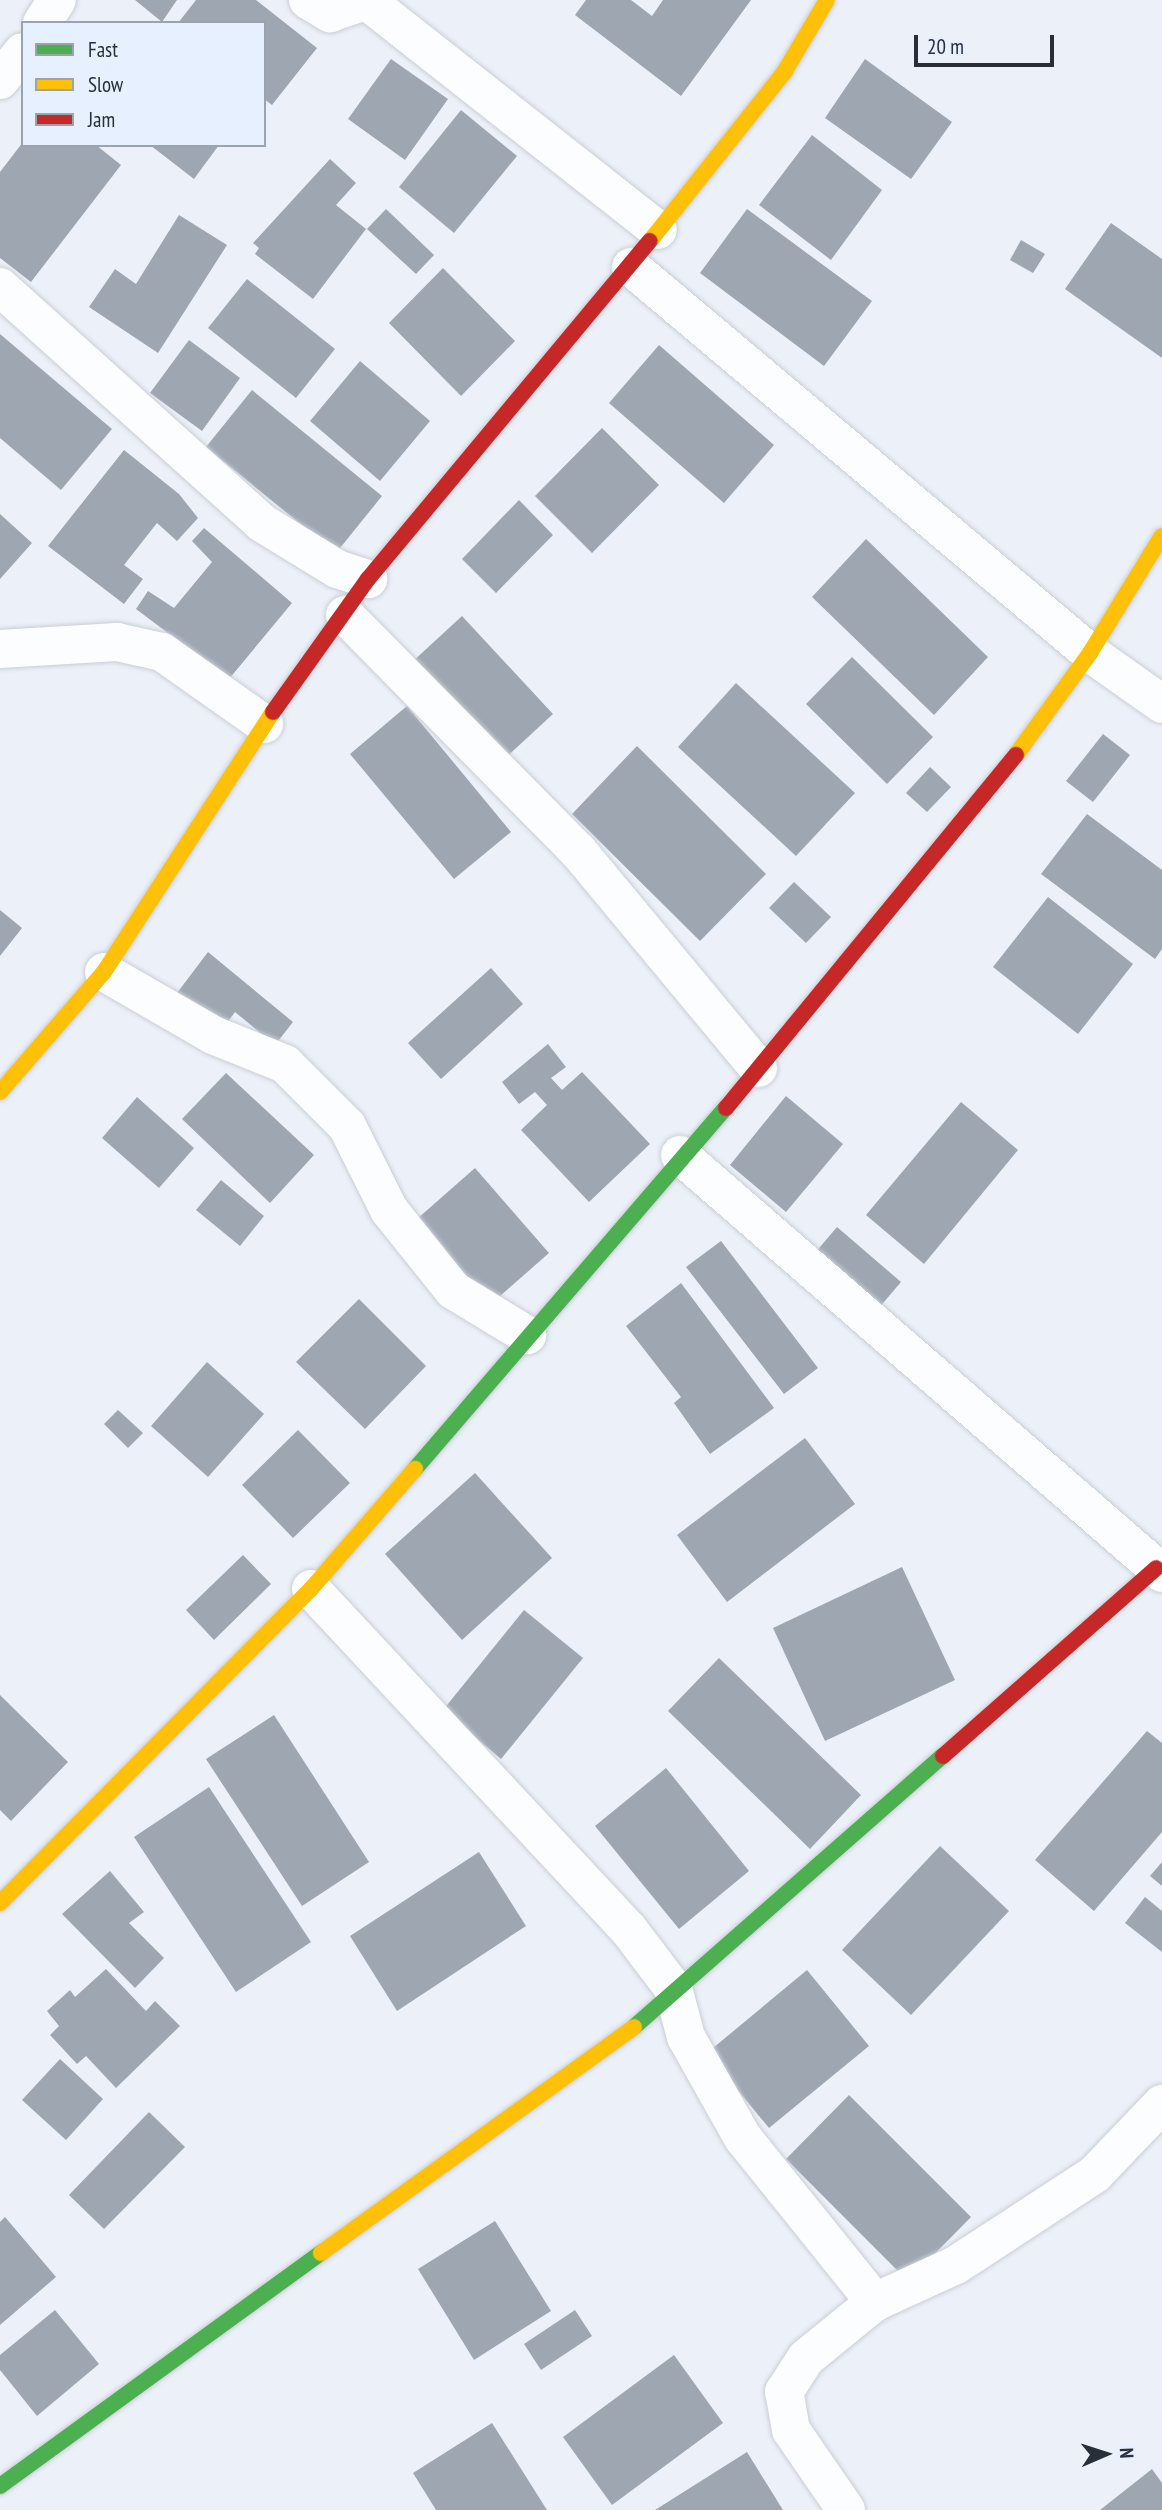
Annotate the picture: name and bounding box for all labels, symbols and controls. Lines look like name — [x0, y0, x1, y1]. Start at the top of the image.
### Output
legend — [21, 21, 266, 147]
scale bar — [917, 21, 1057, 65]
text: 20 m — [927, 33, 964, 60]
text: Fast — [88, 36, 118, 63]
text: Slow — [88, 71, 123, 98]
text: Jam — [88, 106, 115, 133]
north arrow — [1071, 2419, 1141, 2489]
text: N — [1115, 2447, 1139, 2459]

